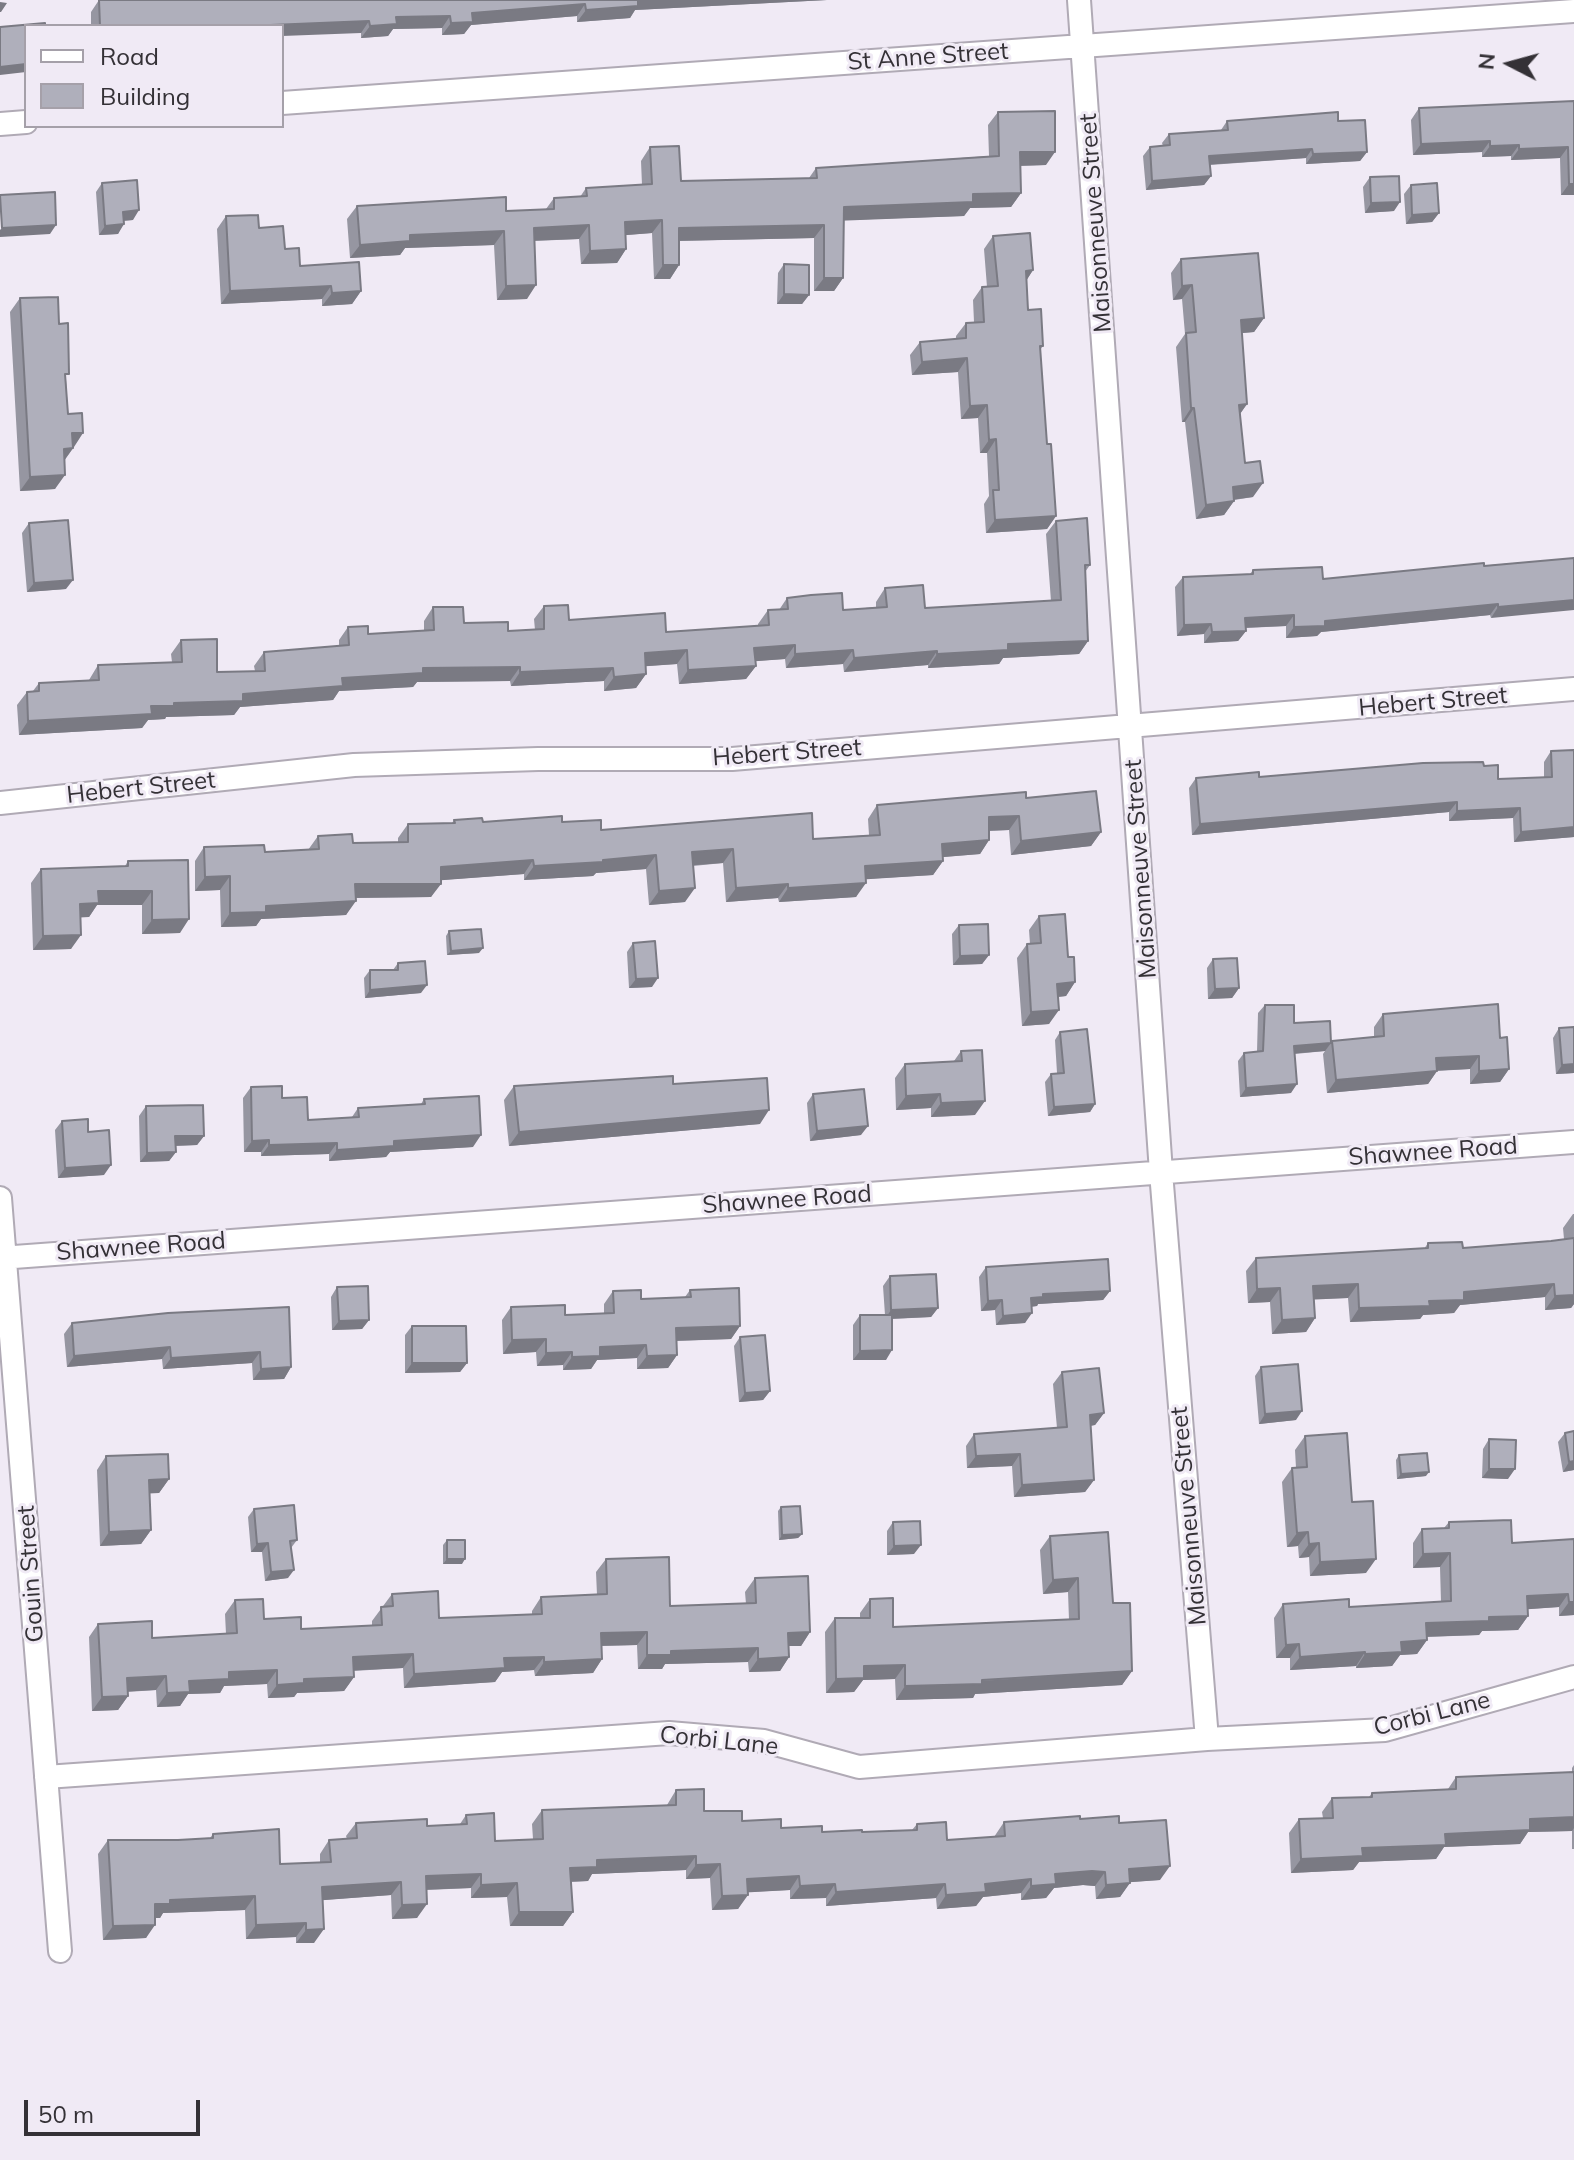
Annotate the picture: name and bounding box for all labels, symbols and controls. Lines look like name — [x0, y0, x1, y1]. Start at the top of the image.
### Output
legend — [24, 24, 284, 128]
north arrow — [1470, 24, 1550, 104]
street label: St Anne Street — [847, 37, 1009, 77]
text: Road — [100, 41, 159, 71]
text: N — [1471, 52, 1501, 71]
text: Building — [100, 81, 190, 111]
street label: Maisonneuve Street — [1074, 112, 1118, 334]
street label: Hebert Street — [1357, 681, 1509, 723]
street label: Hebert Street — [712, 733, 862, 773]
street label: Maisonneuve Street — [1119, 758, 1163, 980]
street label: Hebert Street — [65, 766, 217, 810]
street label: Shawnee Road — [1347, 1132, 1519, 1172]
street label: Shawnee Road — [701, 1180, 873, 1220]
street label: Shawnee Road — [55, 1227, 227, 1267]
street label: Maisonneuve Street — [1165, 1405, 1213, 1627]
street label: Gouin Street — [12, 1504, 50, 1644]
street label: Corbi Lane — [1371, 1686, 1493, 1742]
street label: Corbi Lane — [658, 1720, 780, 1762]
scale bar — [28, 2084, 204, 2134]
text: 50 m — [38, 2099, 94, 2129]

